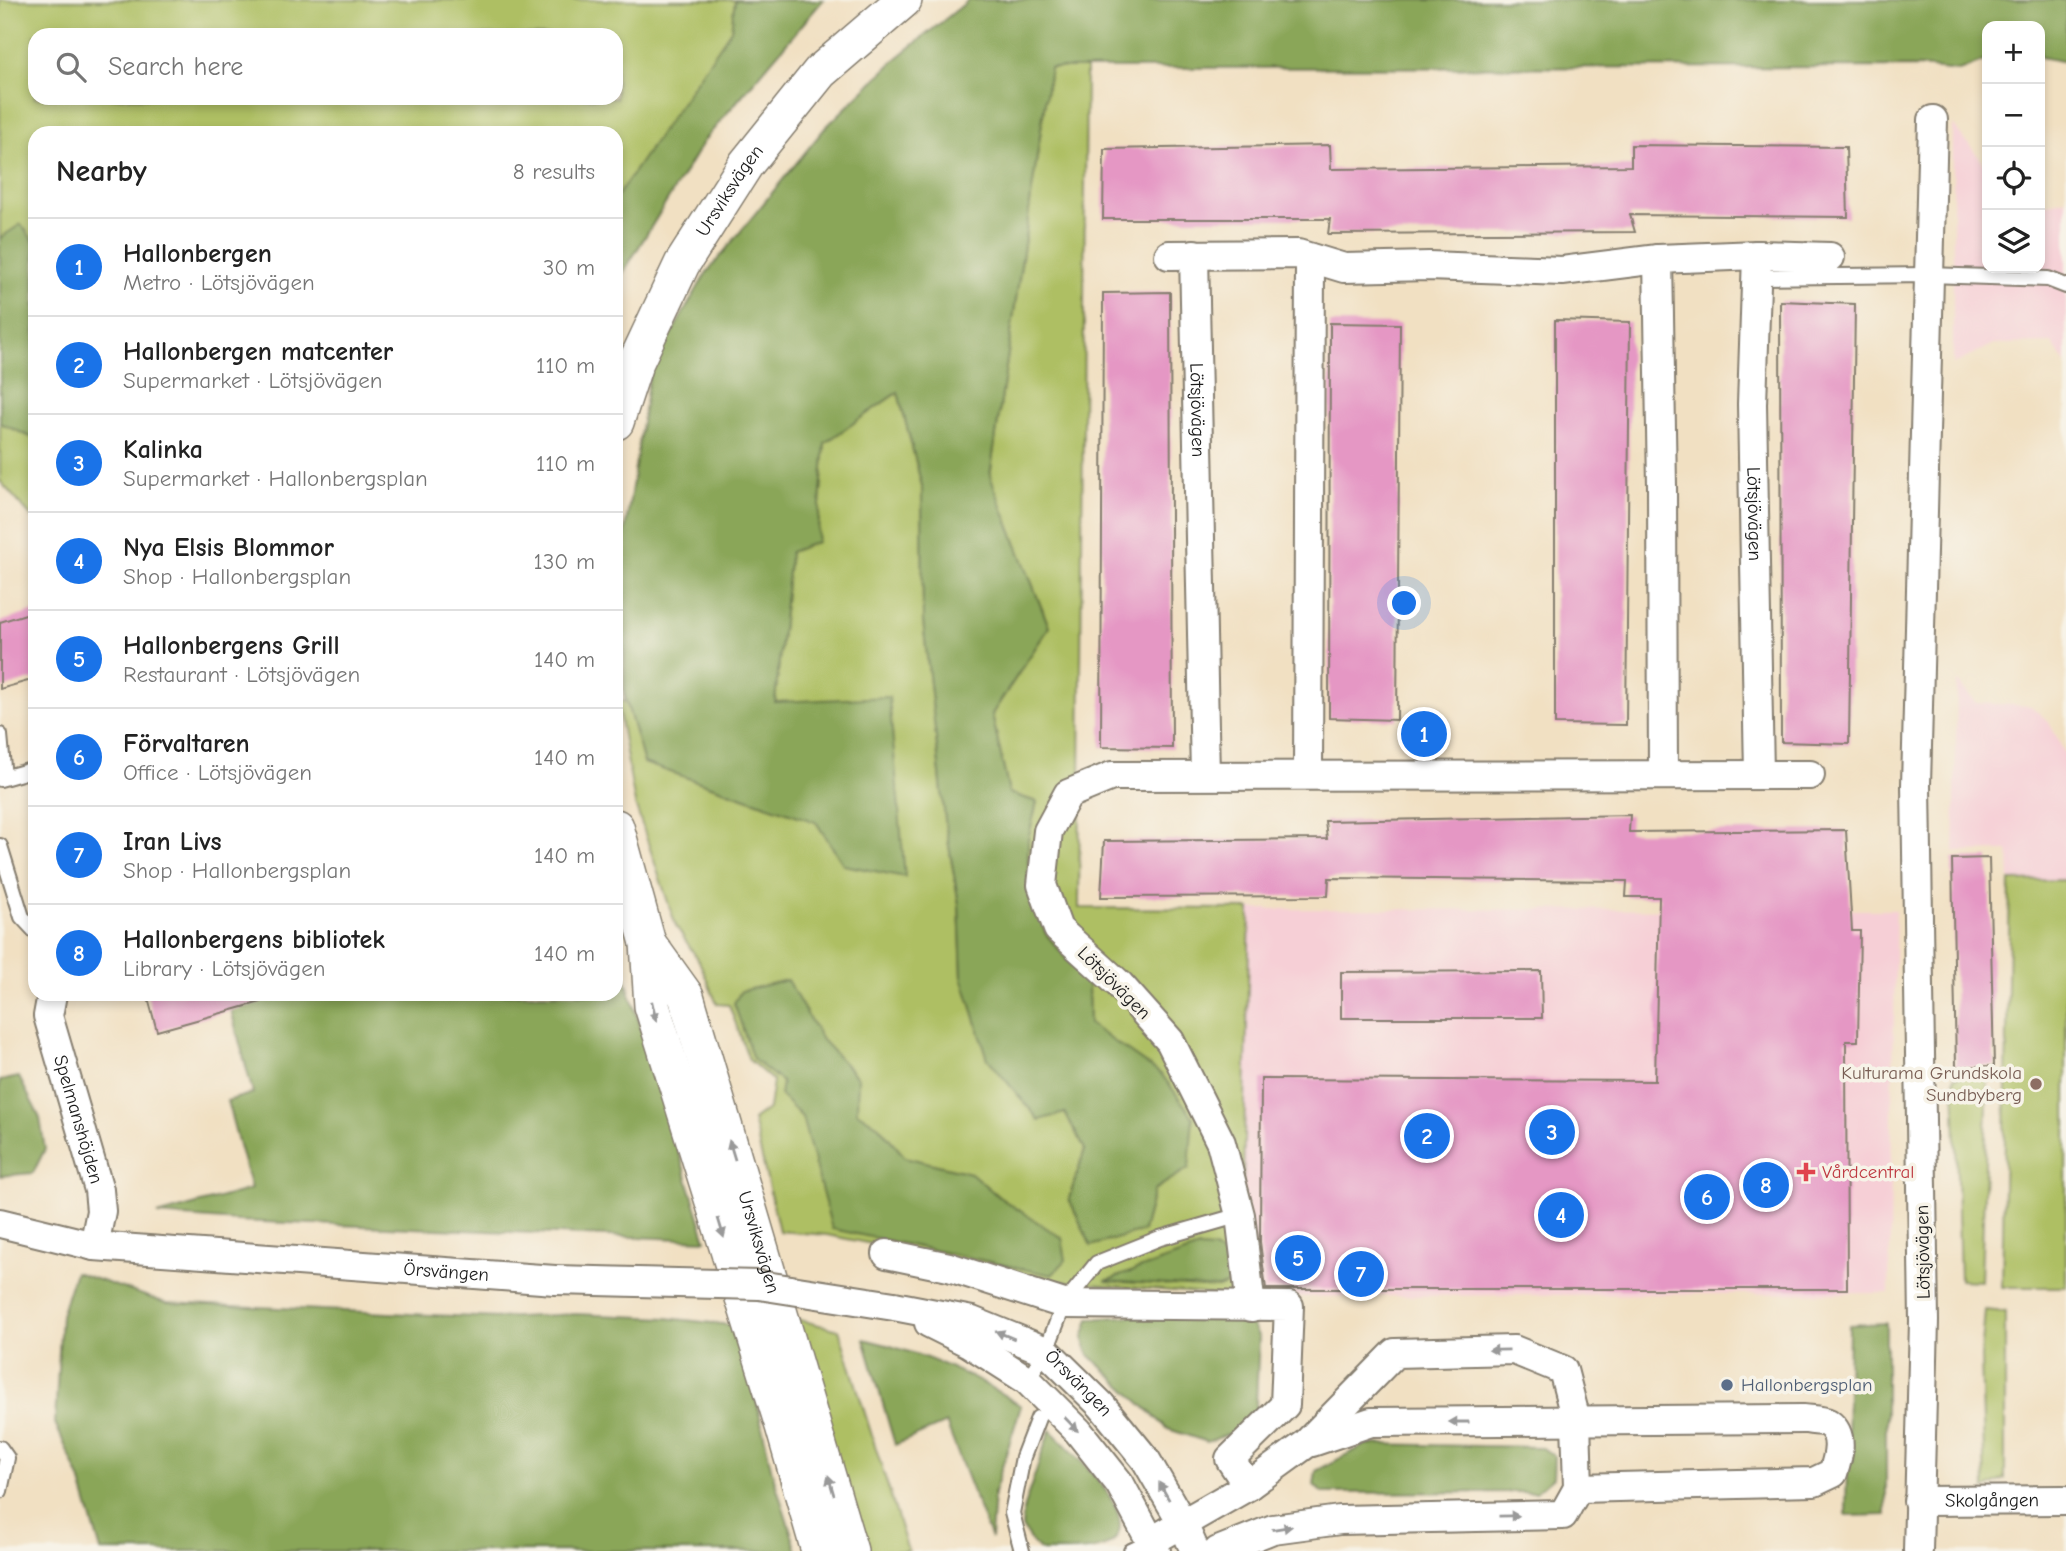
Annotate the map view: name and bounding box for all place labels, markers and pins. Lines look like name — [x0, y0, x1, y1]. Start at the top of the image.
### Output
pin: 1 — [1401, 708, 1447, 760]
place label: Kulturama Grundskola Sundbyberg — [1841, 1062, 2022, 1106]
marker: Kulturama Grundskola Sundbyberg — [2028, 1076, 2044, 1092]
pin: 3 — [1529, 1106, 1575, 1158]
pin: 2 — [1404, 1110, 1450, 1162]
pin: 8 — [1743, 1159, 1789, 1211]
place label: Vårdcentral — [1822, 1161, 1914, 1183]
marker: Vårdcentral — [1796, 1162, 1816, 1182]
pin: 6 — [1684, 1171, 1730, 1223]
pin: 4 — [1538, 1189, 1584, 1241]
pin: 5 — [1275, 1232, 1321, 1284]
pin: 7 — [1338, 1248, 1384, 1300]
place label: Hallonbergsplan — [1741, 1374, 1873, 1396]
marker: Hallonbergsplan — [1719, 1377, 1735, 1393]

